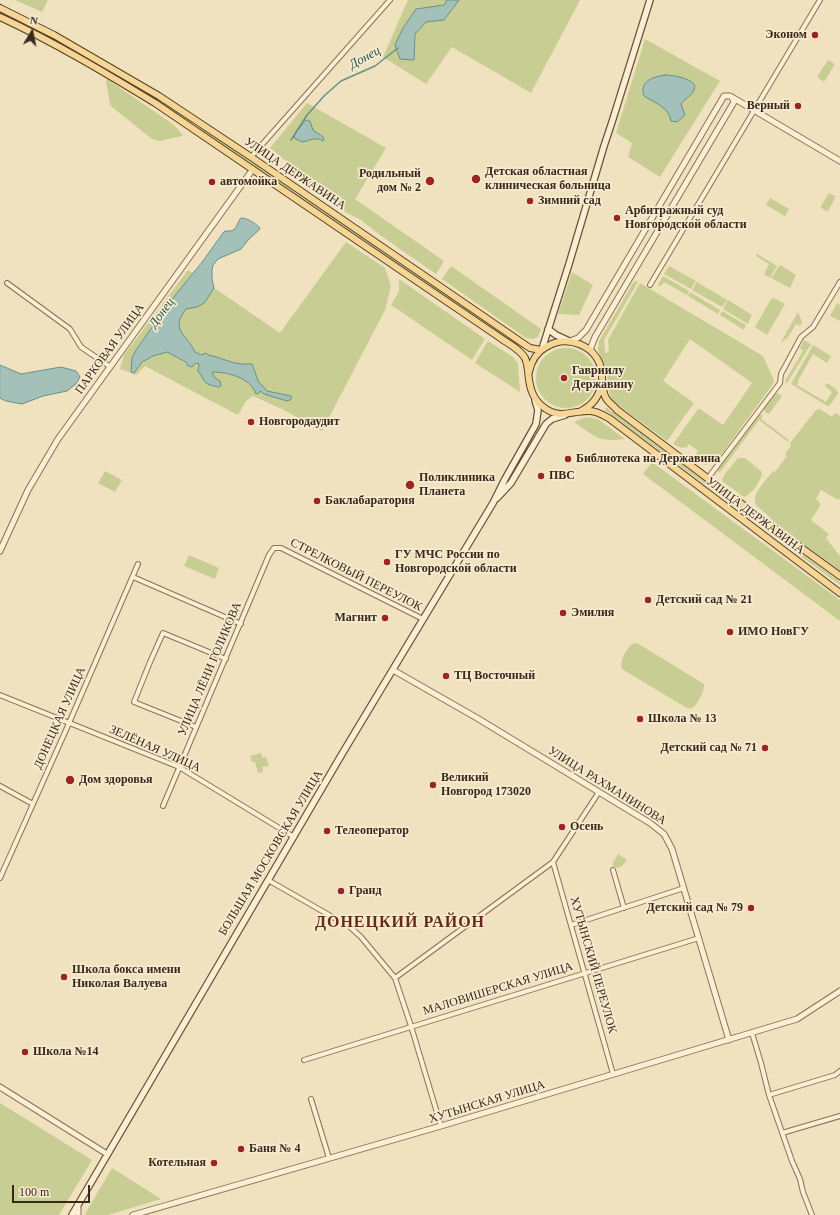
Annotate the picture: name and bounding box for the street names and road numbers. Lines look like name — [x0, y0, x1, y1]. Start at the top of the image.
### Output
street label: УЛИЦА ДЕРЖАВИНА — [241, 135, 349, 213]
street label: ПАРКОВАЯ УЛИЦА — [72, 301, 148, 397]
street label: УЛИЦА ДЕРЖАВИНА — [703, 474, 807, 558]
street label: СТРЕЛКОВЫЙ ПЕРЕУЛОК — [288, 535, 424, 615]
street label: УЛИЦА ЛЁНИ ГОЛИКОВА — [175, 600, 245, 738]
street label: ДОНЕЦКАЯ УЛИЦА — [31, 665, 89, 771]
street label: ЗЕЛЁНАЯ УЛИЦА — [107, 722, 203, 776]
street label: УЛИЦА РАХМАНИНОВА — [545, 744, 669, 828]
street label: БОЛЬШАЯ МОСКОВСКАЯ УЛИЦА — [216, 768, 326, 938]
street label: ХУТЫНСКИЙ ПЕРЕУЛОК — [567, 895, 619, 1035]
street label: МАЛОВИШЕРСКАЯ УЛИЦА — [421, 959, 575, 1019]
street label: ХУТЫНСКАЯ УЛИЦА — [427, 1077, 547, 1127]

